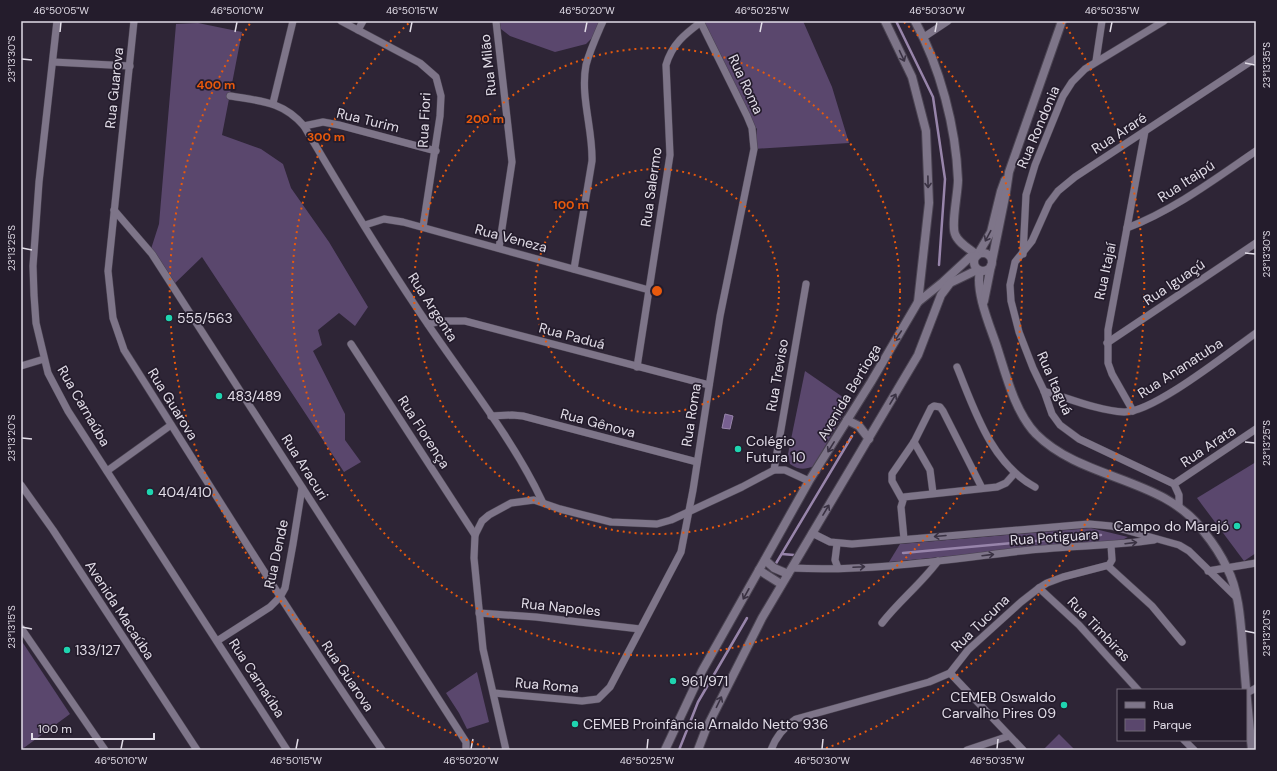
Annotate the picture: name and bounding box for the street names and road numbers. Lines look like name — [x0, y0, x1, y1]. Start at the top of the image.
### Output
street label: Rua Milão — [476, 33, 500, 97]
street label: Rua Guarova — [101, 47, 127, 129]
street label: Rua Roma — [724, 51, 768, 117]
street label: Rua Rondonia — [1013, 83, 1063, 171]
street label: Rua Fiori — [414, 92, 434, 148]
street label: Rua Turim — [335, 104, 401, 136]
street label: Rua Araré — [1088, 108, 1150, 158]
street label: Rua Salermo — [636, 146, 666, 228]
street label: Rua Itaipú — [1154, 156, 1218, 206]
street label: Rua Veneza — [473, 220, 549, 256]
street label: Rua Itajaí — [1090, 240, 1120, 301]
street label: Rua Iguaçú — [1140, 255, 1208, 309]
street label: Rua Argenta — [404, 269, 462, 345]
street label: Rua Paduá — [537, 319, 607, 353]
street label: Rua Ananatuba — [1134, 334, 1226, 402]
street label: Rua Treviso — [762, 337, 792, 413]
street label: Avenida Bertioga — [813, 341, 885, 443]
street label: Rua Itaguá — [1033, 349, 1077, 417]
street label: Rua Carnaúba — [54, 362, 114, 450]
street label: Rua Guarova — [144, 365, 202, 443]
street label: Rua Roma — [677, 382, 705, 448]
street label: Rua Florença — [394, 392, 454, 472]
street label: Rua Gênova — [559, 404, 637, 442]
street label: Rua Arata — [1177, 421, 1239, 471]
street label: Rua Aracuri — [278, 431, 332, 503]
street label: Rua Dende — [260, 518, 292, 590]
street label: Rua Potiguara — [1009, 525, 1099, 549]
street label: Avenida Macaúba — [81, 557, 159, 663]
street label: Rua Tucuna — [947, 591, 1013, 655]
street label: Rua Timbiras — [1064, 593, 1134, 665]
street label: Rua Napoles — [520, 594, 602, 620]
street label: Rua Carnaúba — [225, 635, 289, 721]
street label: Rua Guarova — [318, 637, 378, 715]
street label: Rua Roma — [514, 673, 580, 697]

